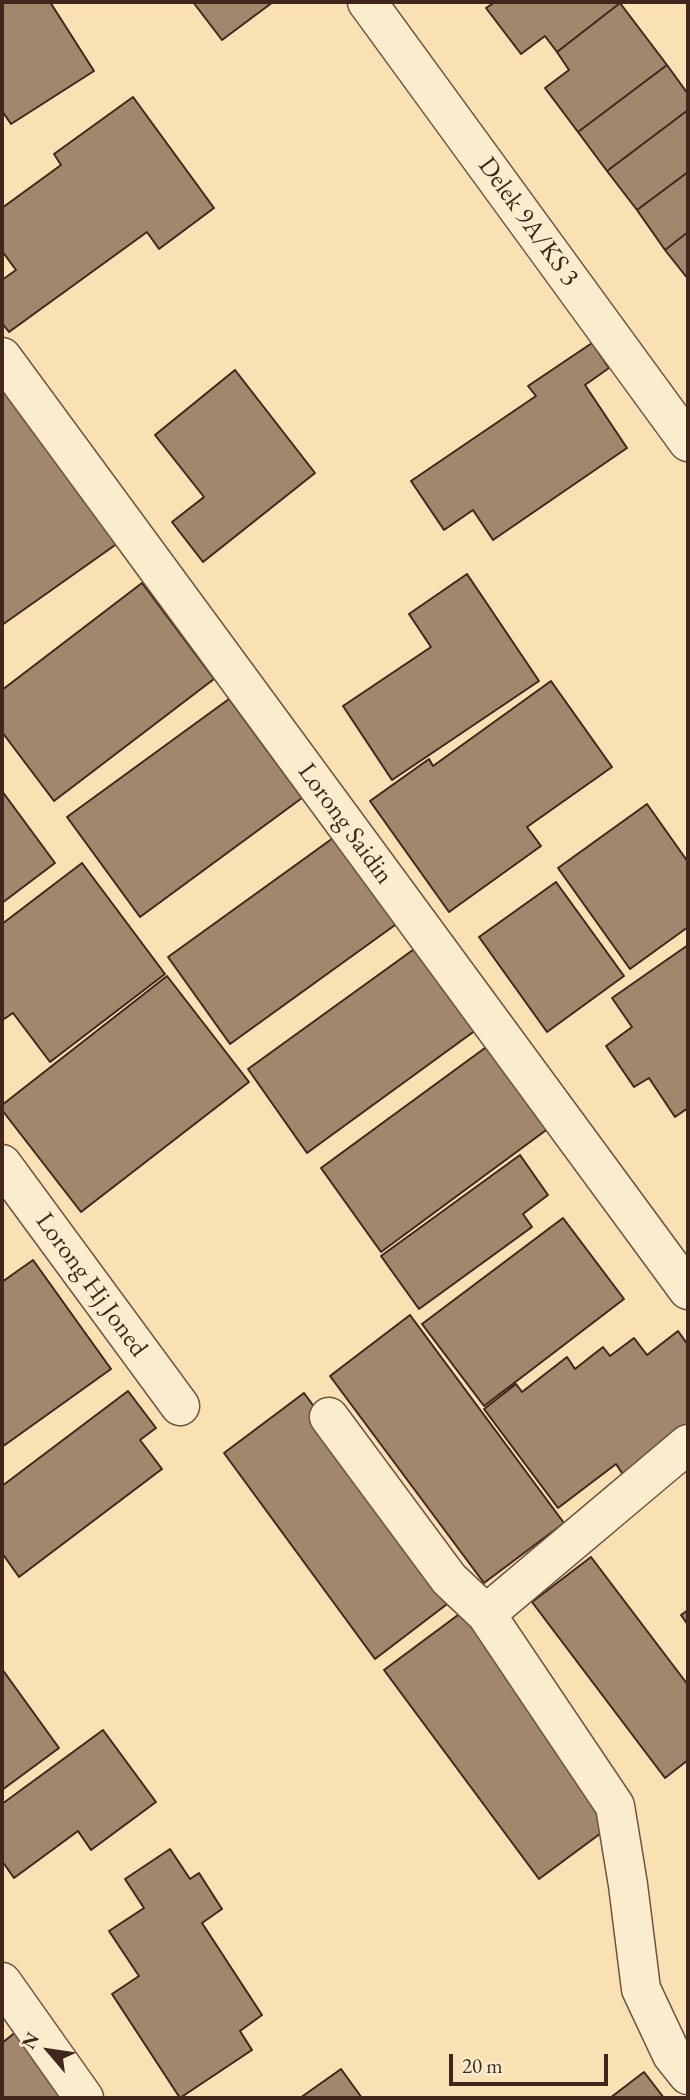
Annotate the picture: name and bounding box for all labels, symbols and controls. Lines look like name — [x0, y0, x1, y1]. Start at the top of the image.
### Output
street label: Delek 9A/KS 3 — [471, 151, 585, 293]
street label: Lorong Saidin — [291, 757, 399, 891]
street label: Lorong Hj Joned — [28, 1207, 154, 1363]
north arrow — [14, 2016, 84, 2086]
text: N — [16, 2028, 45, 2053]
scale bar — [452, 2040, 611, 2084]
text: 20 m — [462, 2052, 503, 2079]

